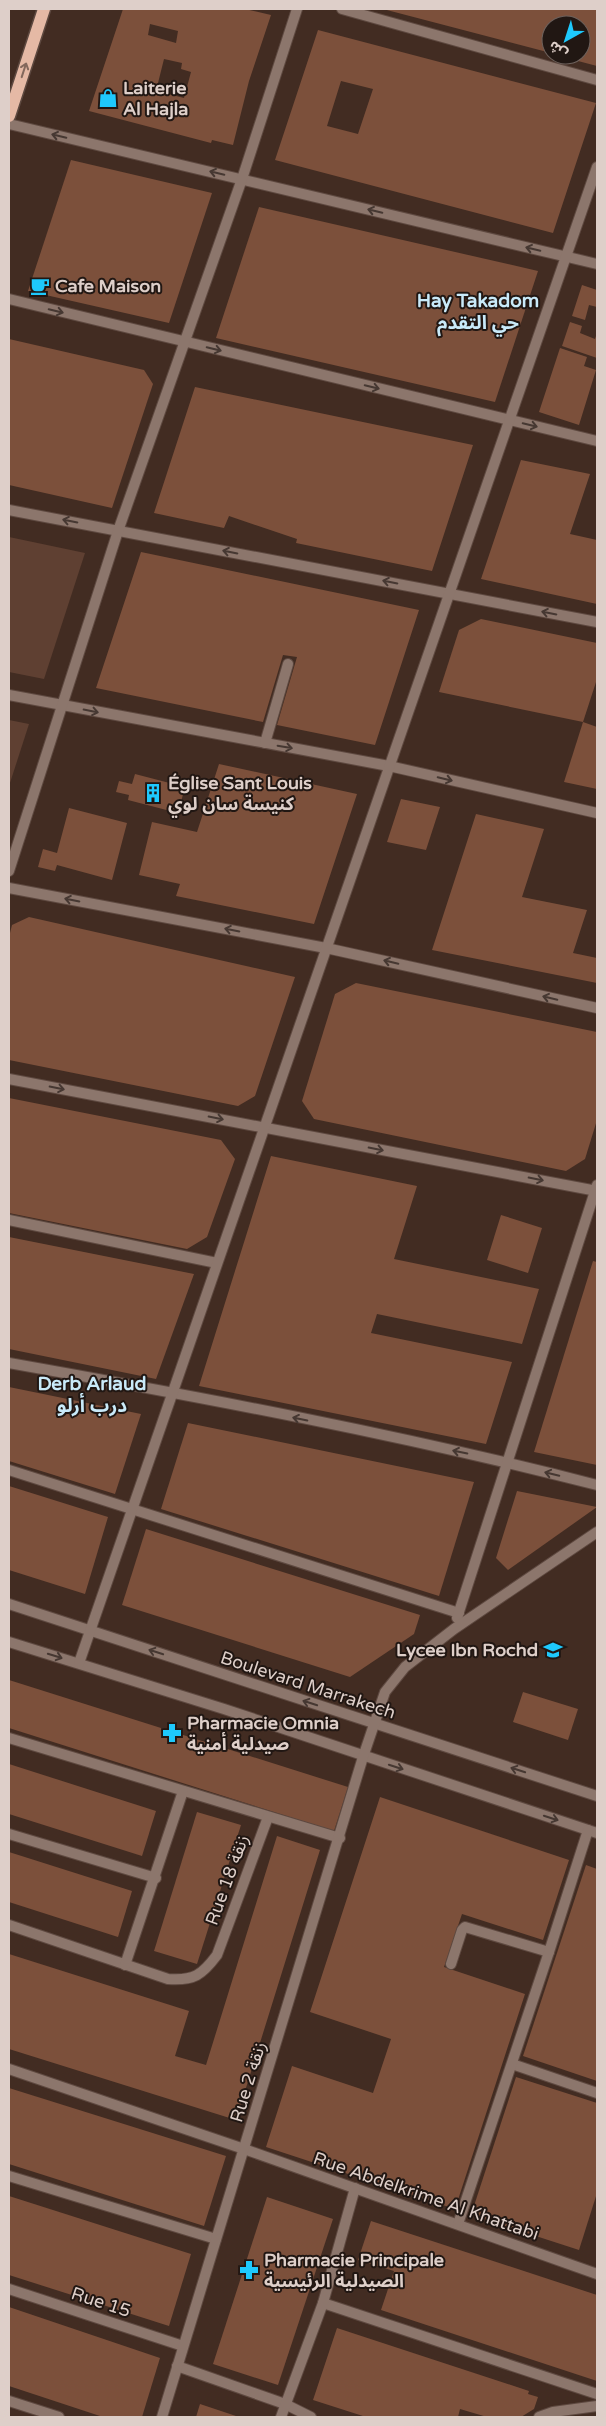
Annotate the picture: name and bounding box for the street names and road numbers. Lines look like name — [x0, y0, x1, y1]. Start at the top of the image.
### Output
street label: Boulevard Marrakech — [218, 1646, 398, 1724]
street label: Rue 18 زنقة — [201, 1832, 253, 1928]
street label: Rue 2 زنقة — [225, 2039, 271, 2125]
street label: Rue Abdelkrime Al Khattabi — [310, 2147, 542, 2245]
street label: Rue 15 — [68, 2282, 134, 2322]

